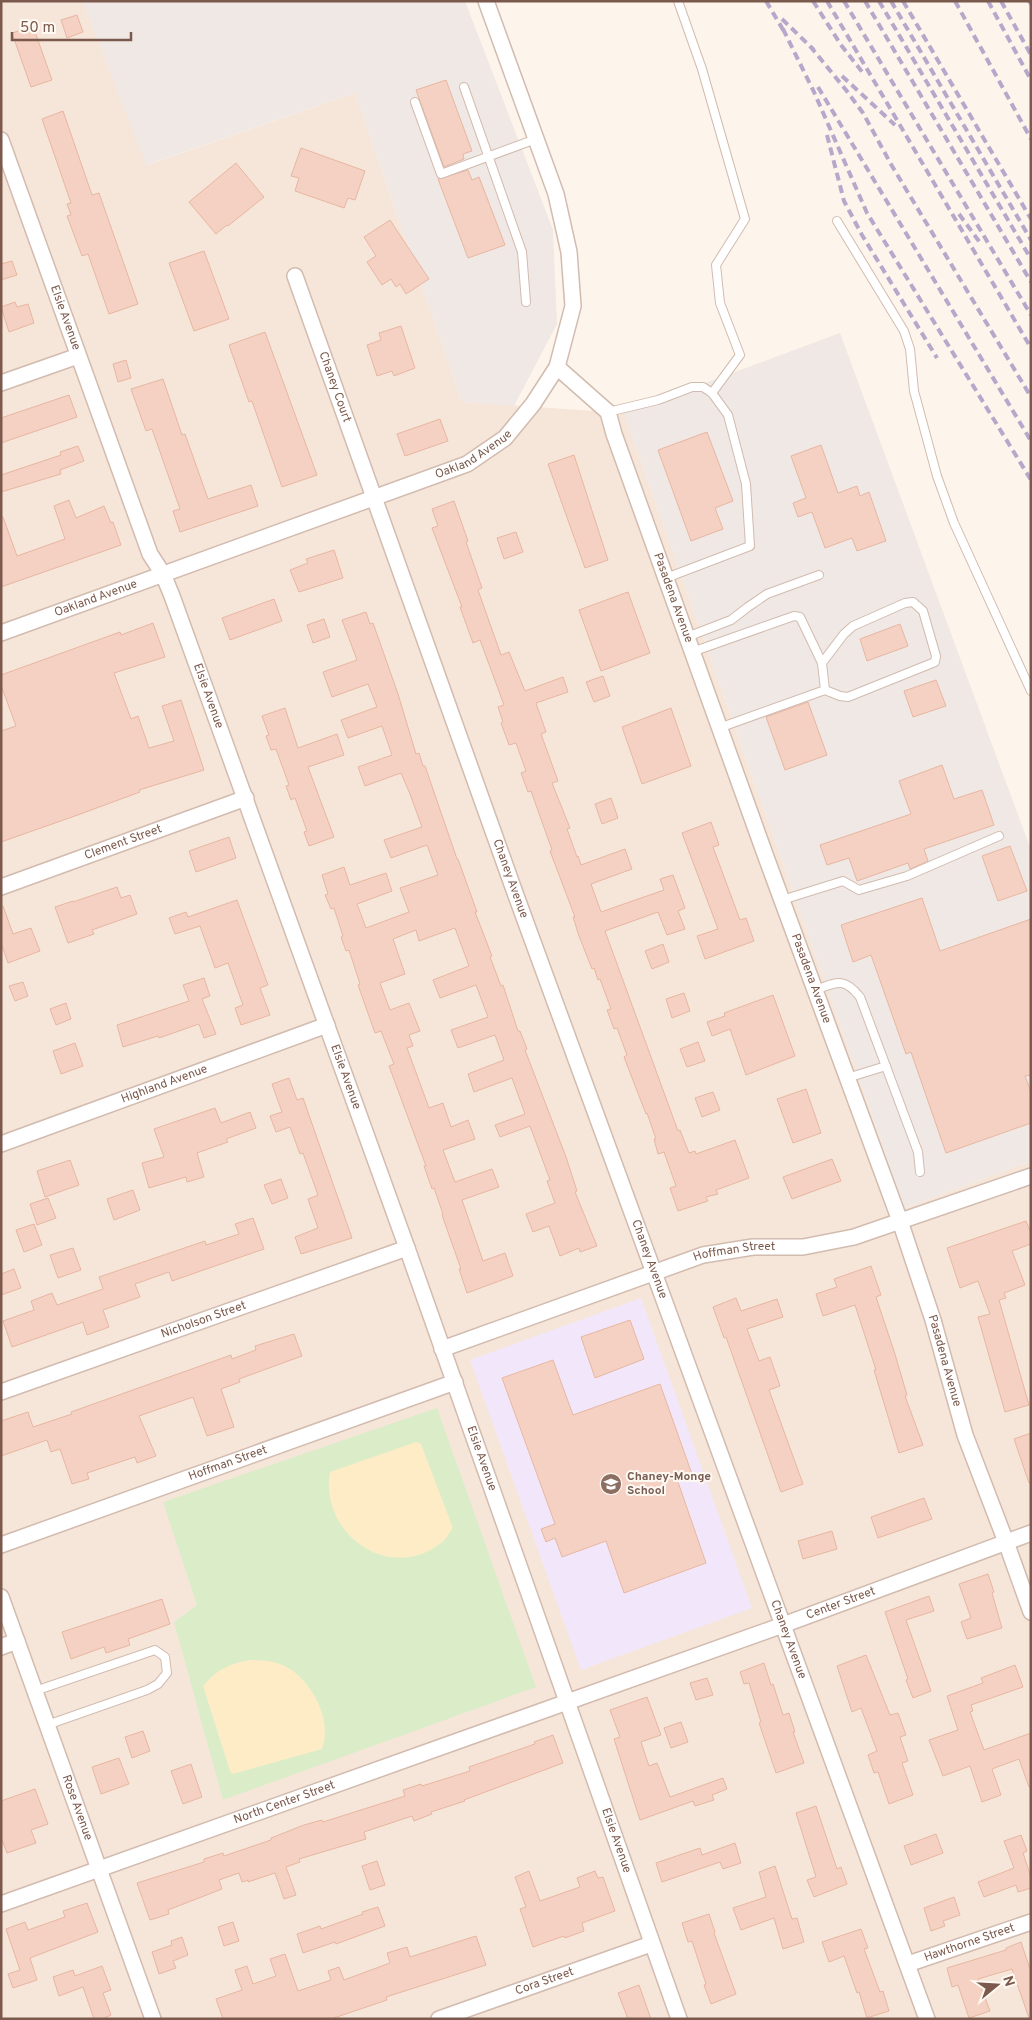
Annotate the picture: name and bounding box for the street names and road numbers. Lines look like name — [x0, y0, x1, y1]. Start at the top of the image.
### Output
street label: Elsie Avenue — [46, 283, 84, 353]
street label: Chaney Court — [315, 350, 355, 425]
street label: Oakland Avenue — [433, 427, 516, 483]
street label: Pasadena Avenue — [649, 551, 696, 645]
street label: Oakland Avenue — [52, 576, 140, 621]
street label: Elsie Avenue — [189, 661, 227, 731]
street label: Clement Street — [82, 821, 164, 864]
street label: Chaney Avenue — [489, 837, 532, 921]
street label: Pasadena Avenue — [787, 932, 835, 1026]
street label: Elsie Avenue — [326, 1042, 364, 1112]
street label: Highland Avenue — [119, 1061, 210, 1107]
street label: Chaney Avenue — [627, 1217, 671, 1301]
street label: Hoffman Street — [691, 1239, 775, 1266]
street label: Nicholson Street — [159, 1298, 248, 1343]
street label: Pasadena Avenue — [924, 1313, 965, 1409]
street label: Elsie Avenue — [462, 1424, 500, 1493]
street label: Hoffman Street — [186, 1442, 269, 1485]
street label: Center Street — [804, 1583, 878, 1624]
street label: Chaney Avenue — [766, 1598, 810, 1681]
street label: Rose Avenue — [58, 1773, 96, 1843]
street label: North Center Street — [232, 1777, 337, 1828]
street label: Elsie Avenue — [597, 1806, 635, 1875]
street label: Hawthorne Street — [922, 1920, 1017, 1966]
street label: Cora Street — [513, 1964, 576, 1999]

